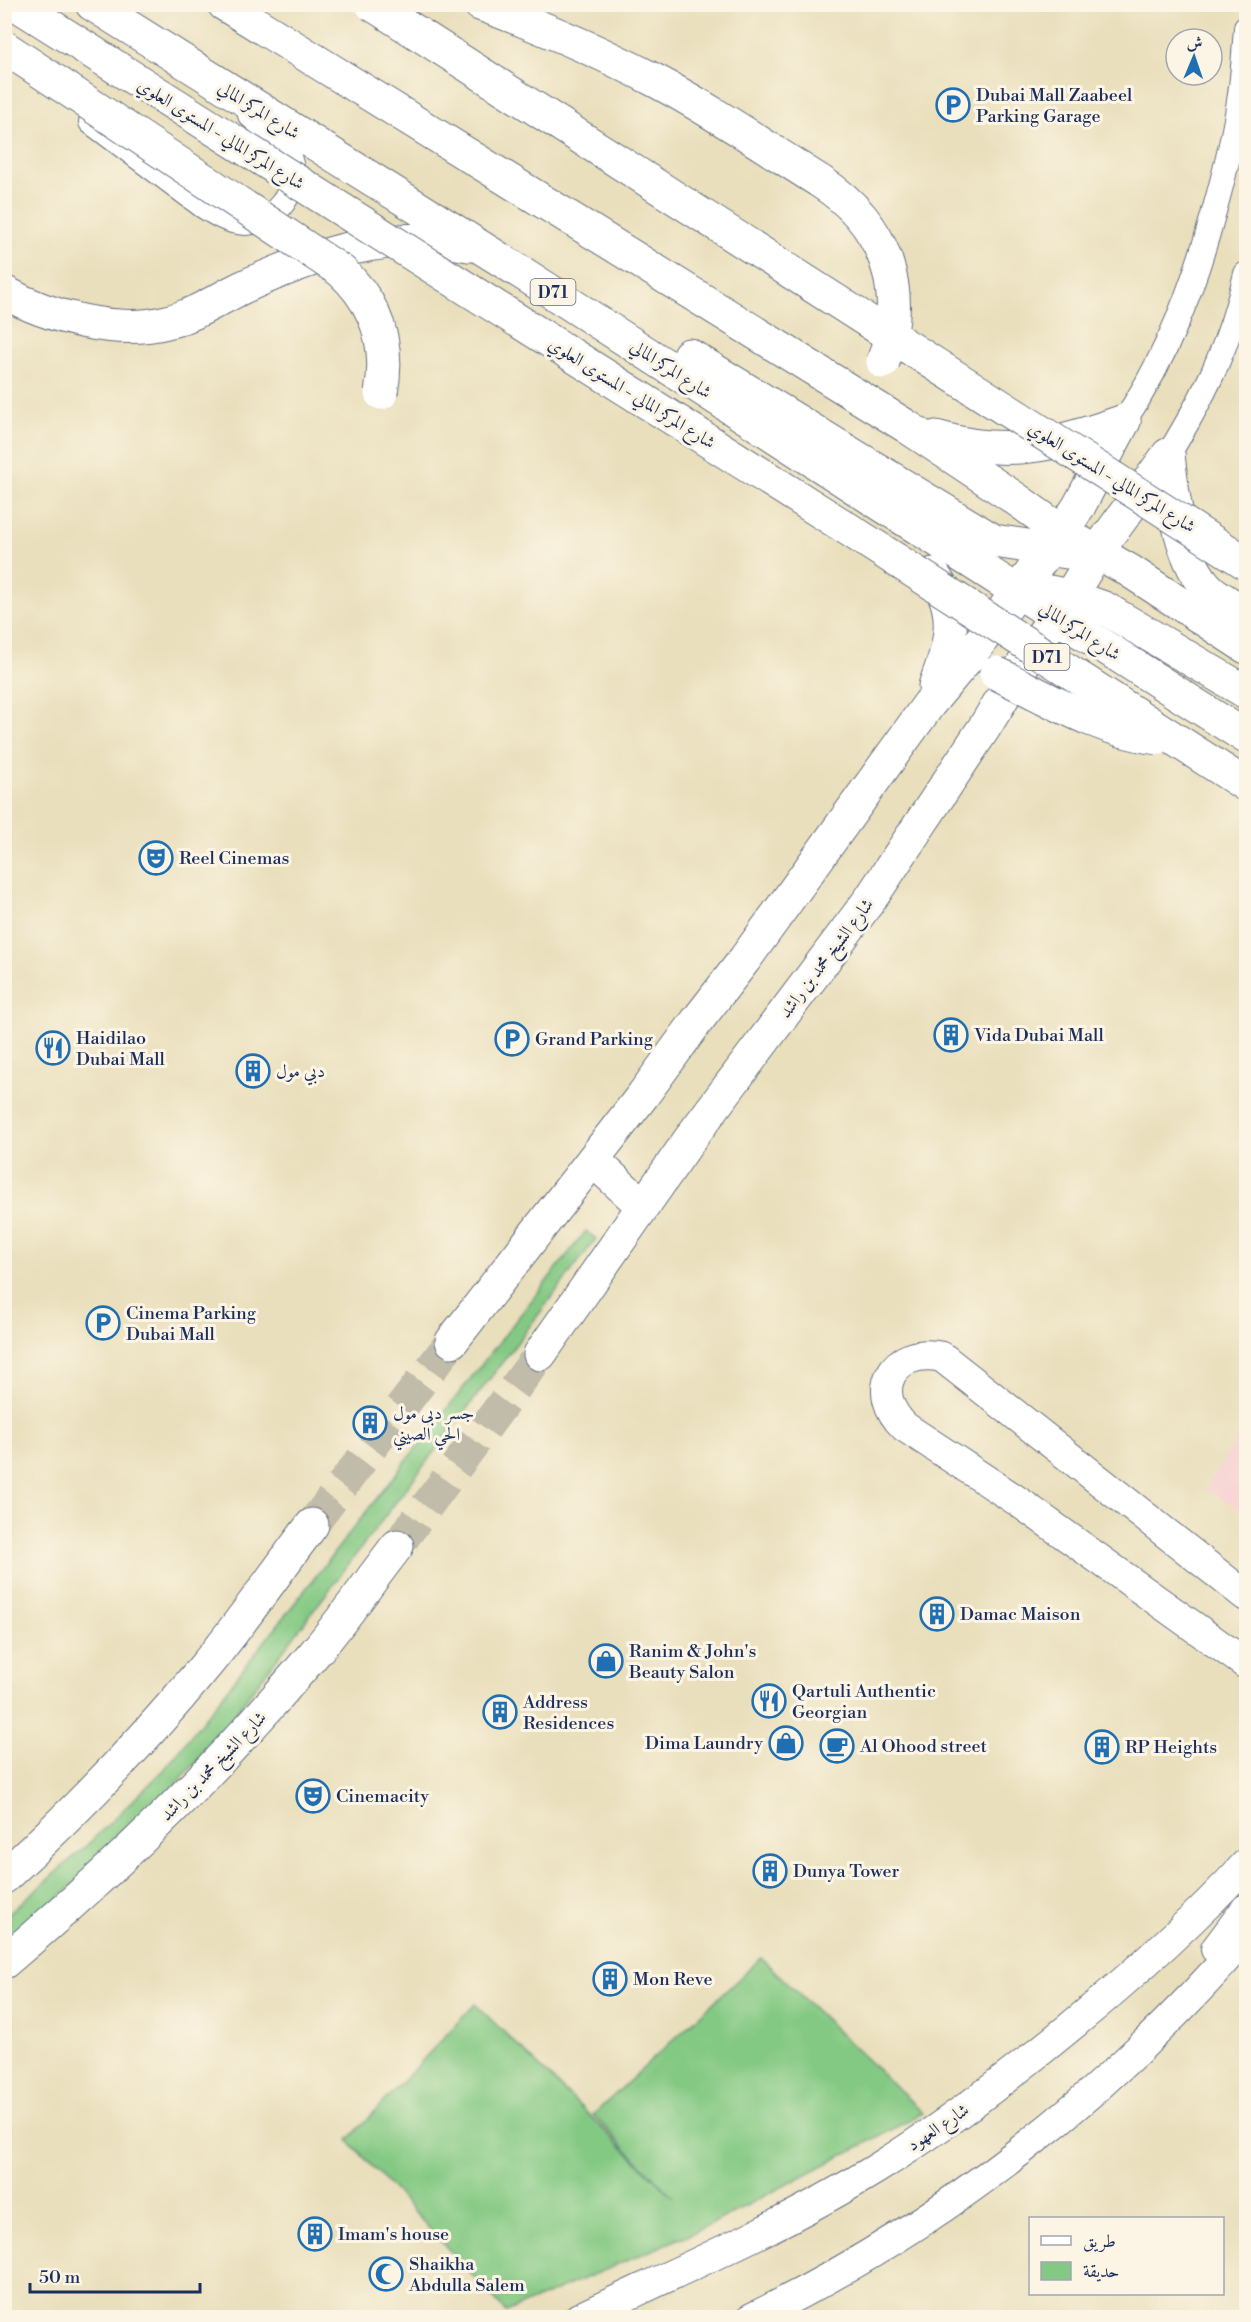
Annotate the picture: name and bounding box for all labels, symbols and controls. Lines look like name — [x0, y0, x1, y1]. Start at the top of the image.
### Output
north arrow — [1164, 27, 1224, 87]
text: ش — [1186, 33, 1203, 53]
street label: شارع المركز المالي - المستوى العلوي — [131, 73, 309, 198]
street label: شارع المركز المالي — [212, 76, 304, 147]
place label: Dubai Mall Zaabeel Parking Garage — [976, 84, 1133, 128]
parking icon: Dubai Mall Zaabeel Parking Garage — [935, 87, 971, 123]
road number: D71 — [530, 279, 576, 305]
street label: شارع المركز المالي - المستوى العلوي — [542, 332, 720, 457]
street label: شارع المركز المالي — [624, 335, 716, 407]
street label: شارع المركز المالي - المستوى العلوي — [1022, 416, 1200, 541]
street label: شارع المركز المالي — [1033, 597, 1125, 669]
road number: D71 — [1024, 644, 1070, 670]
theatre icon: Reel Cinemas — [138, 840, 174, 876]
place label: Reel Cinemas — [179, 847, 290, 870]
street label: شارع الشيخ محمد بن راشد — [774, 894, 882, 1025]
building icon: Vida Dubai Mall — [933, 1017, 969, 1053]
parking icon: Grand Parking — [494, 1021, 530, 1057]
place label: Vida Dubai Mall — [973, 1024, 1104, 1047]
place label: Haidilao Dubai Mall — [76, 1027, 166, 1071]
place label: Grand Parking — [535, 1028, 654, 1051]
restaurant icon: Haidilao Dubai Mall — [35, 1030, 71, 1066]
building icon: دبي مول — [235, 1053, 271, 1089]
place label: دبي مول — [276, 1060, 325, 1086]
place label: Cinema Parking Dubai Mall — [126, 1302, 257, 1346]
parking icon: Cinema Parking Dubai Mall — [85, 1305, 121, 1341]
place label: جسر دبي مول الحي الصيني — [393, 1402, 474, 1451]
building icon: جسر دبي مول الحي الصيني — [352, 1405, 388, 1441]
building icon: Damac Maison — [919, 1596, 955, 1632]
place label: Damac Maison — [960, 1603, 1081, 1626]
place label: Ranim & John's Beauty Salon — [628, 1640, 757, 1684]
shop icon: Ranim & John's Beauty Salon — [588, 1643, 624, 1679]
place label: Qartuli Authentic Georgian — [792, 1680, 936, 1724]
restaurant icon: Qartuli Authentic Georgian — [751, 1683, 787, 1719]
place label: Address Residences — [522, 1691, 614, 1735]
building icon: Address Residences — [482, 1694, 518, 1730]
street label: شارع الشيخ محمد بن راشد — [155, 1707, 275, 1829]
shop icon: Dima Laundry — [768, 1725, 804, 1761]
cafe icon: Al Ohood street — [819, 1728, 855, 1764]
building icon: RP Heights — [1084, 1729, 1120, 1765]
place label: Dima Laundry — [645, 1732, 763, 1755]
place label: Al Ohood street — [859, 1735, 988, 1758]
place label: RP Heights — [1125, 1736, 1217, 1759]
theatre icon: Cinemacity — [295, 1778, 331, 1814]
place label: Cinemacity — [336, 1785, 429, 1808]
building icon: Dunya Tower — [752, 1853, 788, 1889]
place label: Dunya Tower — [793, 1860, 900, 1883]
building icon: Mon Reve — [592, 1961, 628, 1997]
place label: Mon Reve — [633, 1968, 713, 1991]
street label: شارع العهود — [903, 2098, 975, 2159]
building icon: Imam's house — [297, 2216, 333, 2252]
legend — [1029, 2217, 1224, 2295]
place label: Imam's house — [338, 2223, 449, 2246]
text: طريق — [1083, 2230, 1116, 2253]
place label: Shaikha Abdulla Salem — [408, 2253, 525, 2297]
scale bar — [30, 2256, 200, 2294]
mosque icon: Shaikha Abdulla Salem — [368, 2256, 404, 2292]
text: حديقة — [1083, 2260, 1119, 2283]
text: 50 m — [39, 2266, 81, 2289]

